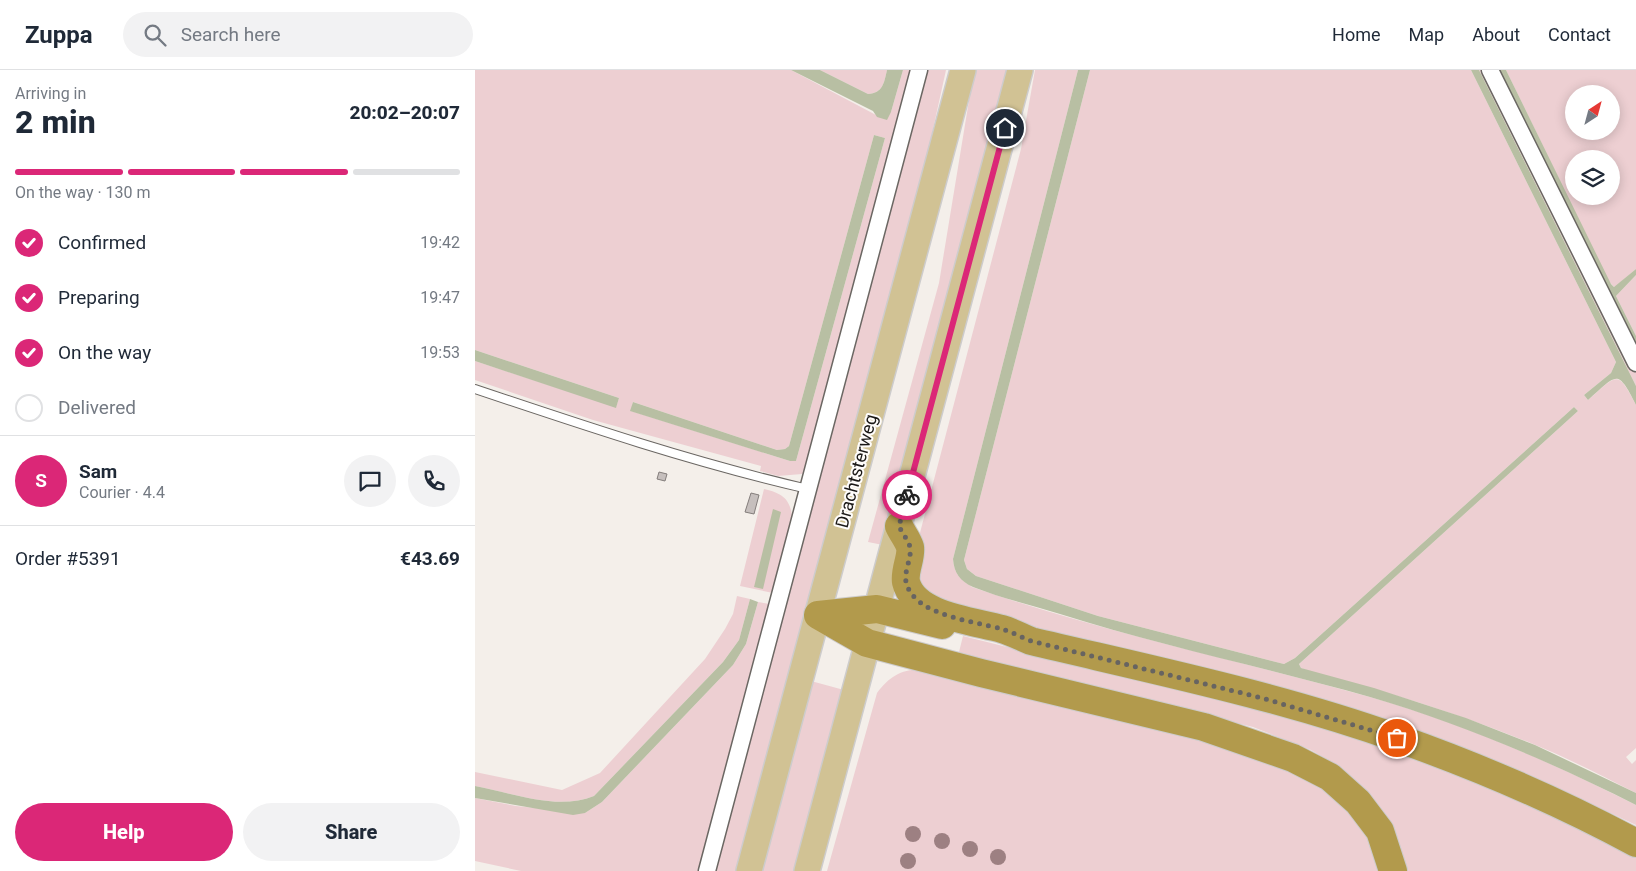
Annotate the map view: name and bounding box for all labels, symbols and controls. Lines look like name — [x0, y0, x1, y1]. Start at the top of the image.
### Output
search box — [123, 12, 473, 57]
text: Zuppa — [25, 21, 93, 49]
icon: search — [141, 21, 169, 49]
text: Search here — [181, 23, 281, 46]
text: Home — [1332, 24, 1381, 45]
text: Map — [1409, 24, 1444, 45]
text: About — [1472, 24, 1520, 45]
text: Contact — [1548, 24, 1611, 45]
text: Arriving in — [15, 84, 86, 103]
north arrow — [1565, 85, 1620, 140]
map controls — [1565, 85, 1620, 205]
text: 20:02–20:07 — [349, 101, 460, 124]
text: 2 min — [15, 103, 96, 141]
pin — [984, 107, 1026, 149]
icon: home — [991, 114, 1019, 142]
button: layers — [1565, 150, 1620, 205]
text: On the way · 130 m — [15, 183, 151, 202]
icon: check — [15, 229, 43, 257]
text: Confirmed — [58, 231, 146, 254]
text: 19:42 — [420, 233, 460, 252]
icon: check — [15, 284, 43, 312]
text: Preparing — [58, 286, 140, 309]
text: 19:47 — [420, 288, 460, 307]
icon: check — [15, 339, 43, 367]
text: On the way — [58, 341, 151, 364]
text: 19:53 — [420, 343, 460, 362]
text: Delivered — [58, 396, 136, 419]
street label: Drachtsterweg — [831, 412, 881, 530]
button: chat — [344, 455, 396, 507]
button: phone — [408, 455, 460, 507]
text: Sam — [79, 460, 117, 483]
text: S — [35, 469, 47, 492]
courier — [882, 470, 932, 520]
icon: bike — [893, 481, 921, 509]
text: Courier · 4.4 — [79, 483, 165, 502]
text: Order #5391 — [15, 547, 121, 570]
text: €43.69 — [400, 547, 460, 570]
pin — [1376, 717, 1418, 759]
icon: bag — [1383, 724, 1411, 752]
button: Help — [15, 803, 233, 861]
button: Share — [243, 803, 460, 861]

